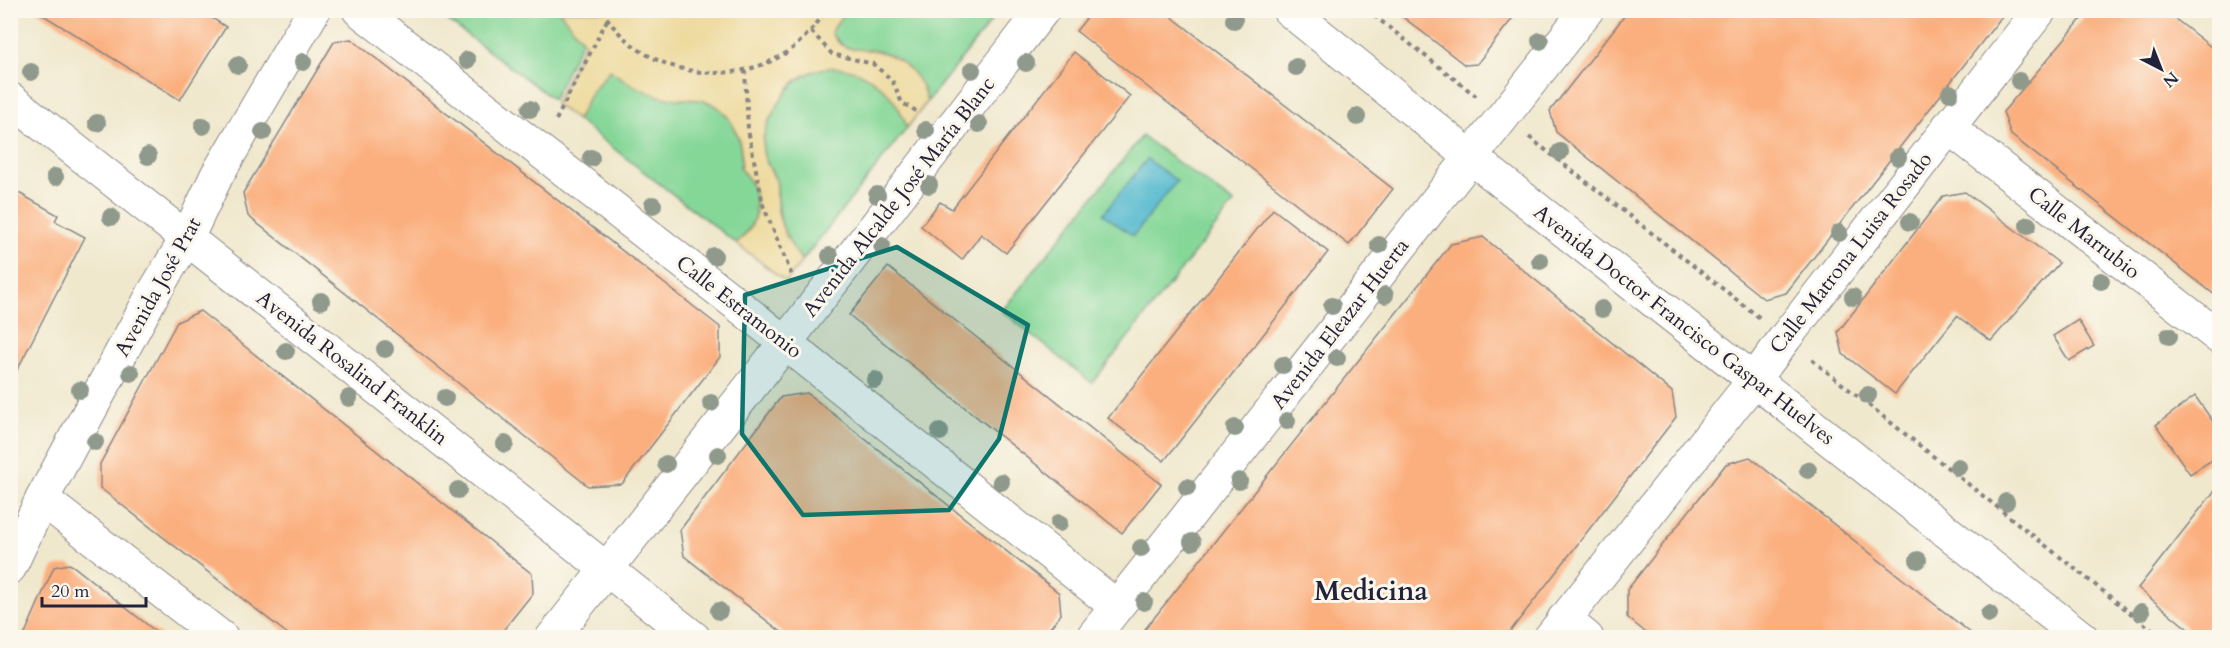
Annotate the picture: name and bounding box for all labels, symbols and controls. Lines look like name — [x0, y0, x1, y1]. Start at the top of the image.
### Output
north arrow — [2131, 39, 2191, 99]
text: N — [2158, 67, 2183, 92]
street label: Avenida Alcalde José María Blanc — [796, 71, 1002, 323]
street label: Calle Matrona Luisa Rosado — [1763, 146, 1939, 360]
street label: Calle Marrubio — [2022, 180, 2146, 286]
street label: Avenida Doctor Francisco Gaspar Huelves — [1527, 198, 1841, 452]
street label: Avenida José Prat — [108, 212, 208, 362]
street label: Avenida Eleazar Huerta — [1264, 233, 1416, 415]
street label: Calle Estramonio — [670, 249, 808, 365]
street label: Avenida Rosalind Franklin — [250, 284, 454, 452]
scale bar — [42, 570, 146, 608]
district label: Medicina — [1314, 573, 1429, 610]
text: 20 m — [51, 579, 90, 604]

